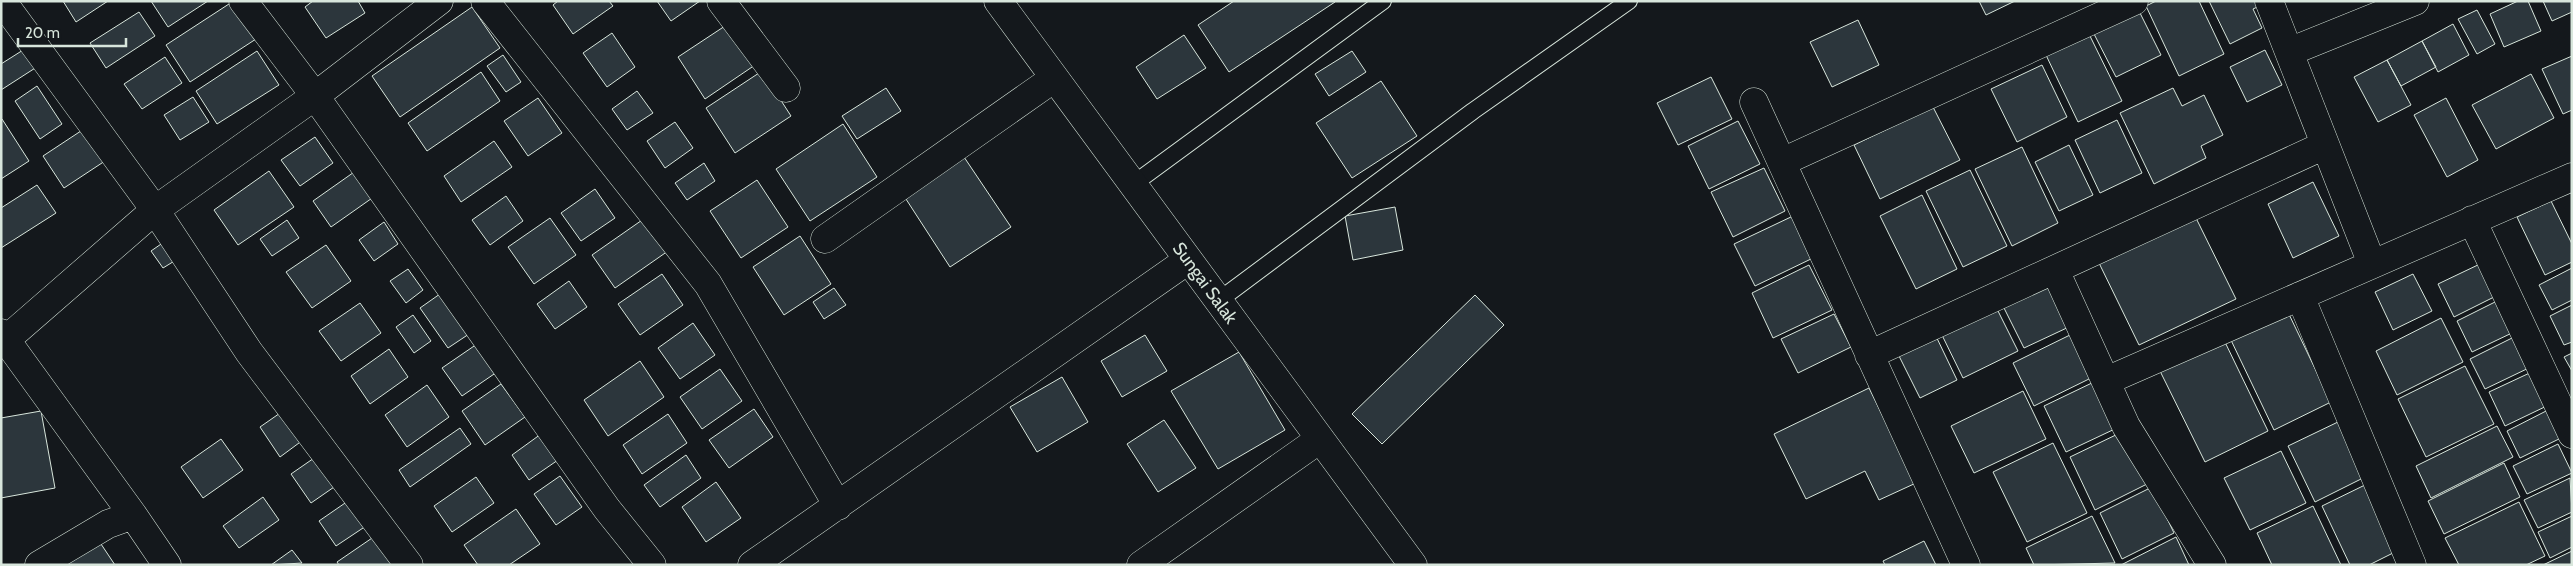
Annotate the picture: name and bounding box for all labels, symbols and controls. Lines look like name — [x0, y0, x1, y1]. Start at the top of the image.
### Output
scale bar — [18, 15, 125, 47]
text: 20 m — [25, 24, 60, 42]
street label: Sungai Salak — [1168, 238, 1243, 329]

